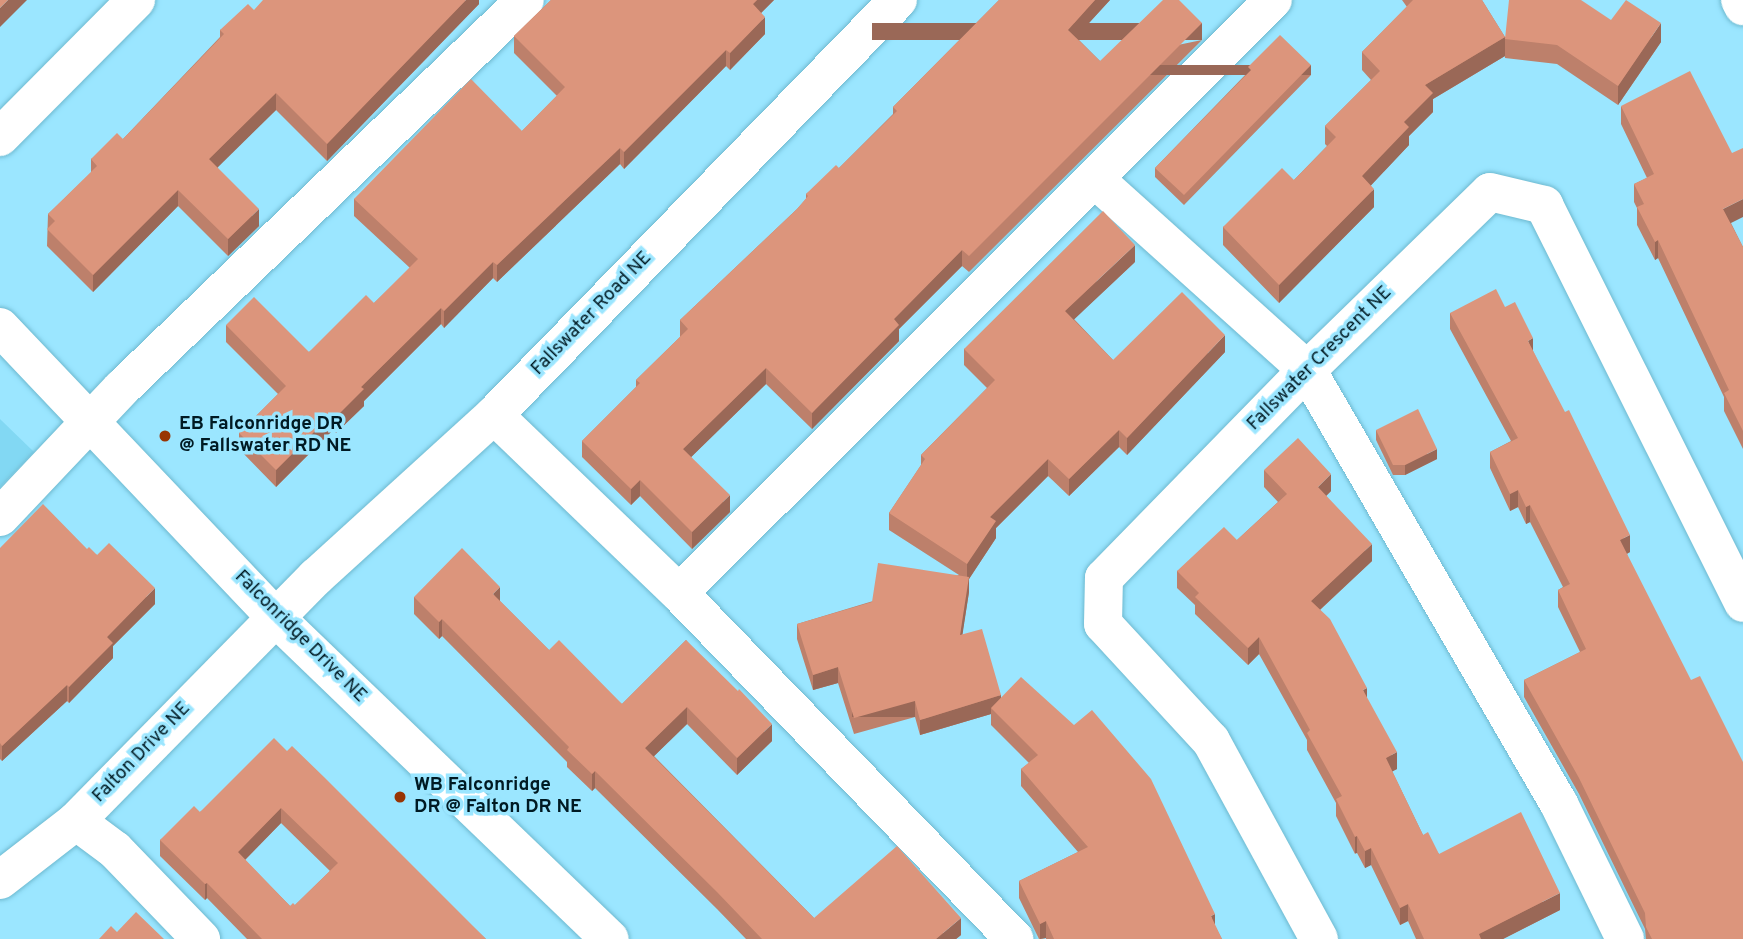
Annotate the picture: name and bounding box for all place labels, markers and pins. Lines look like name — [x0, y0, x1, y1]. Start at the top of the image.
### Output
place label: EB Falconridge DR @ Fallswater RD NE — [179, 414, 351, 458]
marker: EB Falconridge DR @ Fallswater RD NE — [157, 428, 173, 444]
place label: WB Falconridge DR @ Falton DR NE — [414, 775, 582, 819]
marker: WB Falconridge DR @ Falton DR NE — [392, 789, 408, 805]

